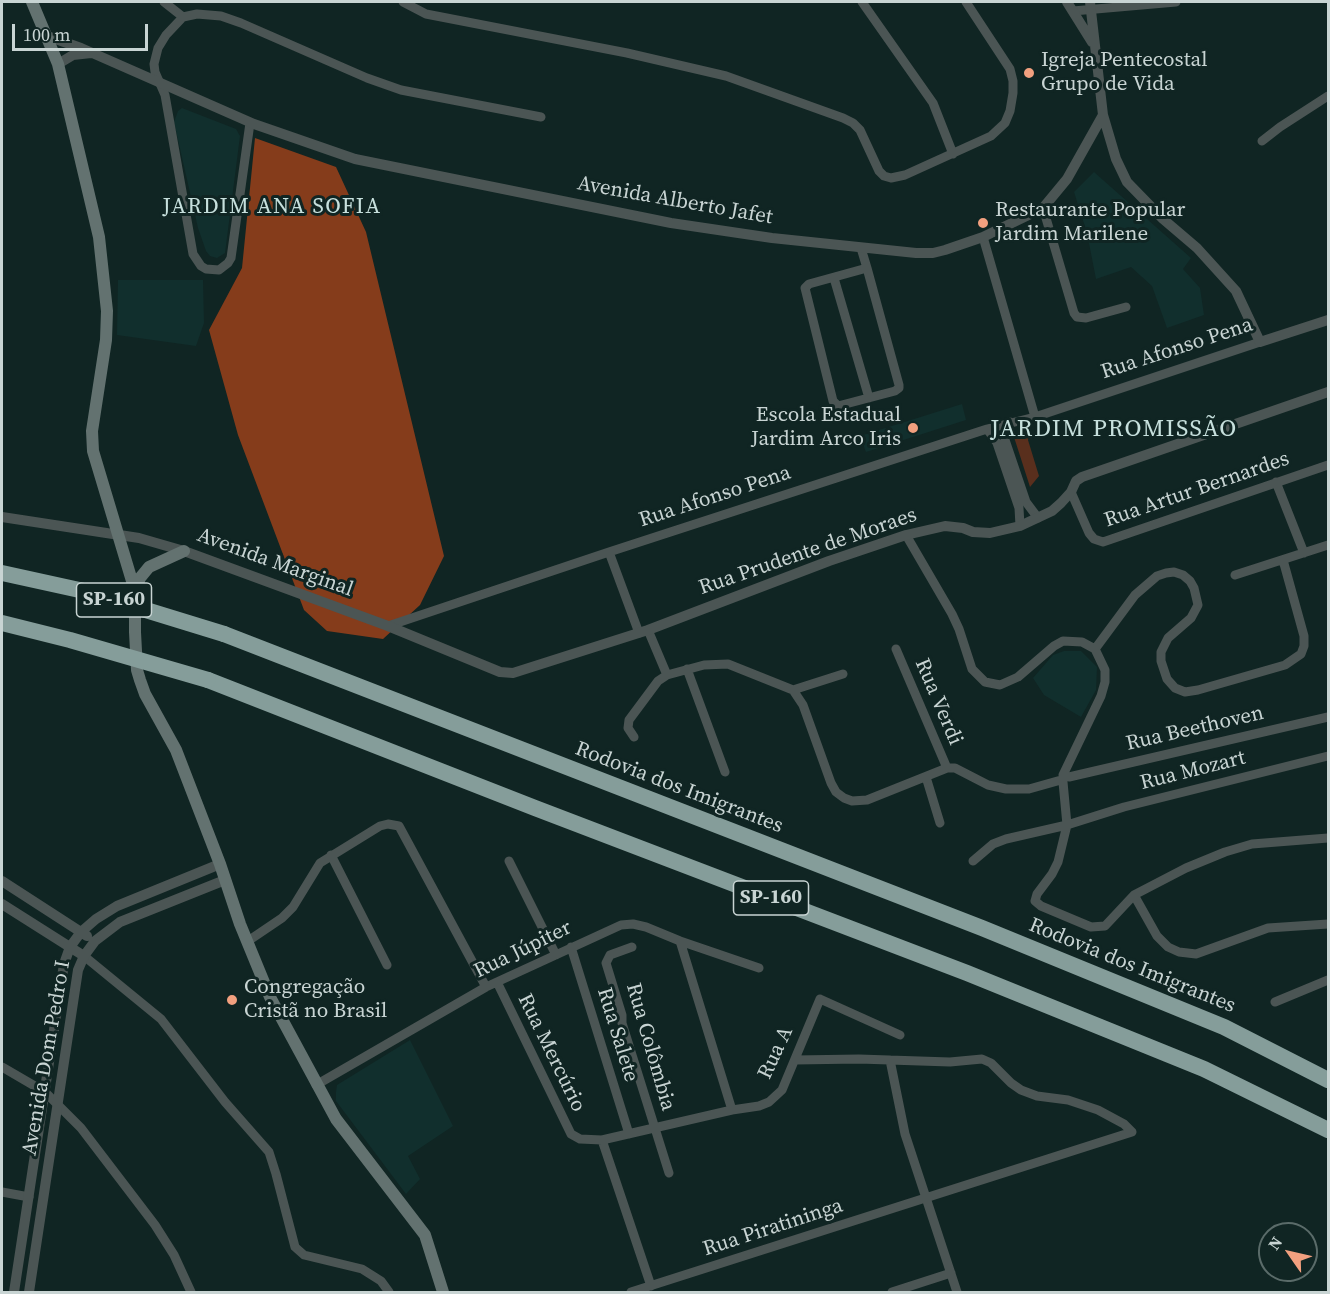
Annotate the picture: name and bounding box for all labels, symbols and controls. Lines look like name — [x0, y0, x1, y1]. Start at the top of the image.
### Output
scale bar — [15, 12, 152, 50]
text: 100 m — [23, 22, 70, 47]
place label: Igreja Pentecostal Grupo de Vida — [1041, 48, 1208, 98]
marker: Igreja Pentecostal Grupo de Vida — [1022, 66, 1036, 80]
street label: Avenida Alberto Jafet — [575, 171, 775, 231]
district label: JARDIM ANA SOFIA — [162, 194, 382, 220]
place label: Restaurante Popular Jardim Marilene — [995, 198, 1185, 248]
marker: Restaurante Popular Jardim Marilene — [976, 216, 990, 230]
street label: Rua Afonso Pena — [1098, 313, 1256, 385]
place label: Escola Estadual Jardim Arco Iris — [751, 403, 901, 453]
district label: JARDIM PROMISSÃO — [990, 416, 1238, 444]
marker: Escola Estadual Jardim Arco Iris — [906, 421, 920, 435]
street label: Rua Artur Bernardes — [1101, 447, 1293, 533]
street label: Rua Afonso Pena — [636, 461, 794, 533]
street label: Rua Prudente de Moraes — [696, 503, 920, 601]
street label: Avenida Marginal — [193, 523, 357, 603]
road number: SP-160 — [76, 583, 152, 617]
street label: Rua Verdi — [909, 655, 967, 749]
street label: Rua Beethoven — [1124, 701, 1266, 757]
street label: Rodovia dos Imigrantes — [571, 737, 787, 839]
street label: Rua Mozart — [1138, 746, 1248, 796]
road number: SP-160 — [734, 881, 808, 915]
street label: Rodovia dos Imigrantes — [1025, 913, 1239, 1019]
street label: Rua Júpiter — [470, 916, 576, 984]
street label: Avenida Dom Pedro I — [17, 959, 77, 1157]
place label: Congregação Cristã no Brasil — [244, 975, 387, 1025]
street label: Rua Colômbia — [620, 980, 680, 1114]
street label: Rua Salete — [591, 985, 643, 1085]
street label: Rua Mercúrio — [512, 990, 590, 1116]
marker: Congregação Cristã no Brasil — [225, 993, 239, 1007]
street label: Rua A — [753, 1023, 799, 1083]
street label: Rua Piratininga — [700, 1194, 846, 1262]
north arrow — [1258, 1222, 1318, 1282]
text: N — [1262, 1232, 1287, 1254]

